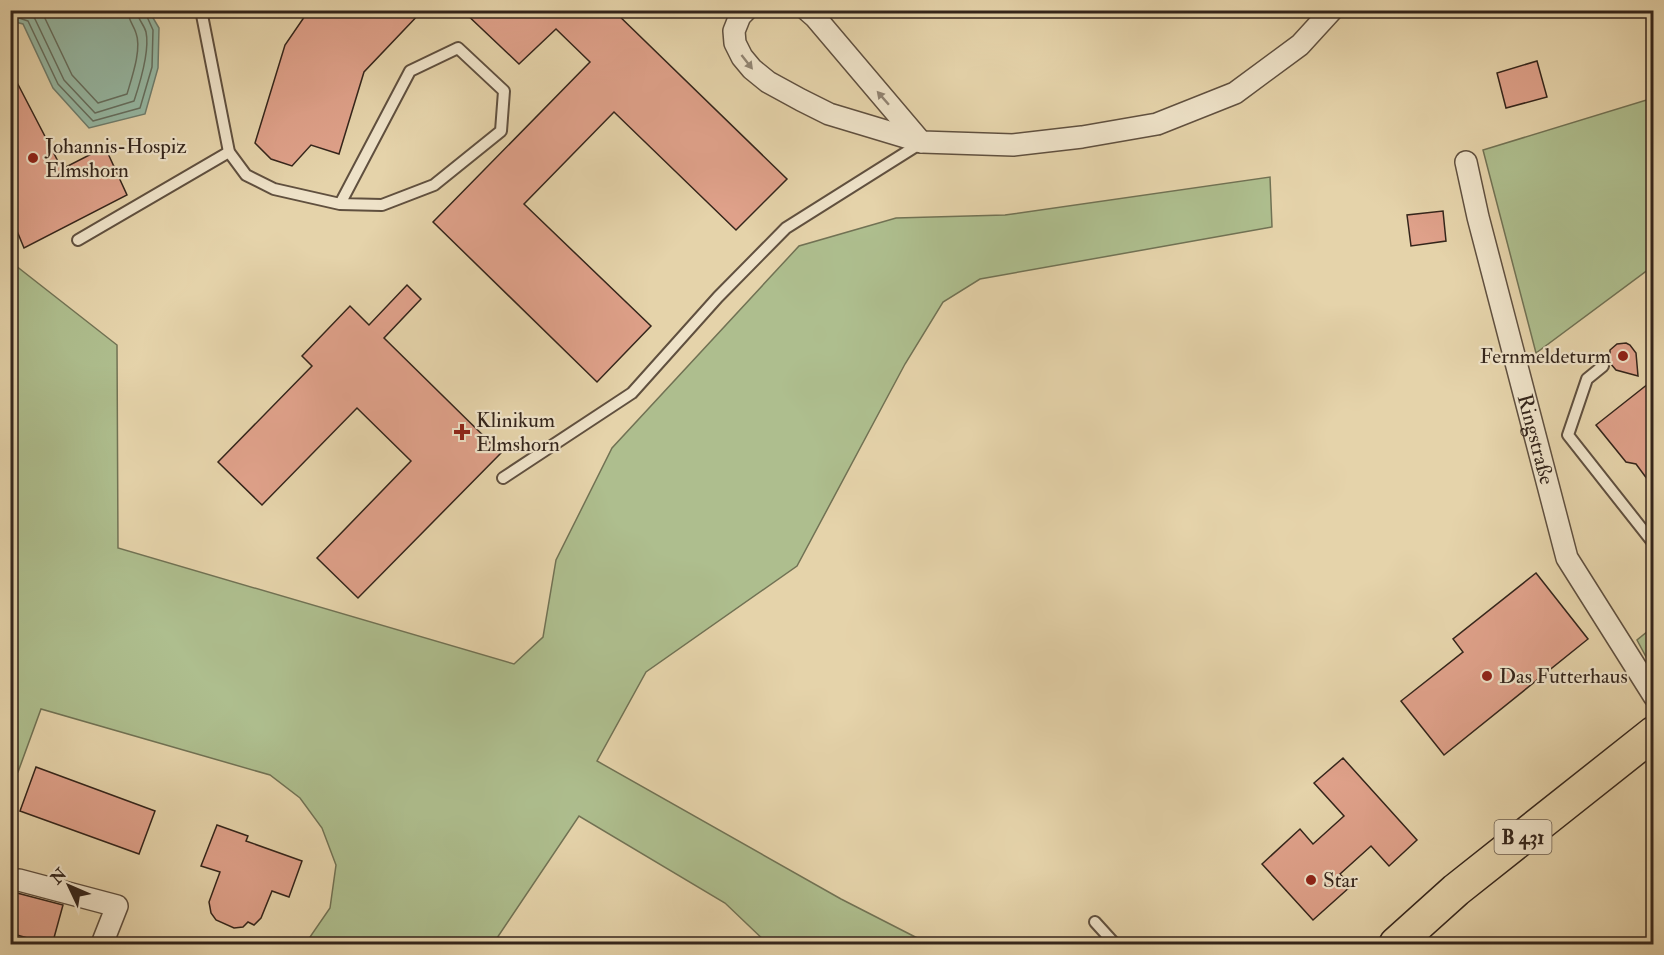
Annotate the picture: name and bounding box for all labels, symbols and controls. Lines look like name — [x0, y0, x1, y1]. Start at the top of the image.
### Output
one-way arrow — [740, 54, 753, 70]
one-way arrow — [877, 91, 890, 106]
place label: Johannis-Hospiz Elmshorn — [44, 133, 187, 184]
marker: Johannis-Hospiz Elmshorn — [26, 151, 40, 165]
place label: Fernmeldeturm — [1480, 343, 1611, 370]
marker: Fernmeldeturm — [1616, 349, 1630, 363]
street label: Ringstraße — [1511, 391, 1560, 488]
place label: Klinikum Elmshorn — [476, 407, 560, 458]
marker: Klinikum Elmshorn — [453, 423, 471, 441]
place label: Das Futterhaus — [1499, 663, 1628, 690]
marker: Das Futterhaus — [1480, 669, 1494, 683]
road number: B 431 — [1494, 820, 1552, 854]
north arrow — [39, 856, 99, 916]
text: N — [46, 864, 72, 889]
place label: Star — [1323, 867, 1358, 894]
marker: Star — [1304, 873, 1318, 887]

